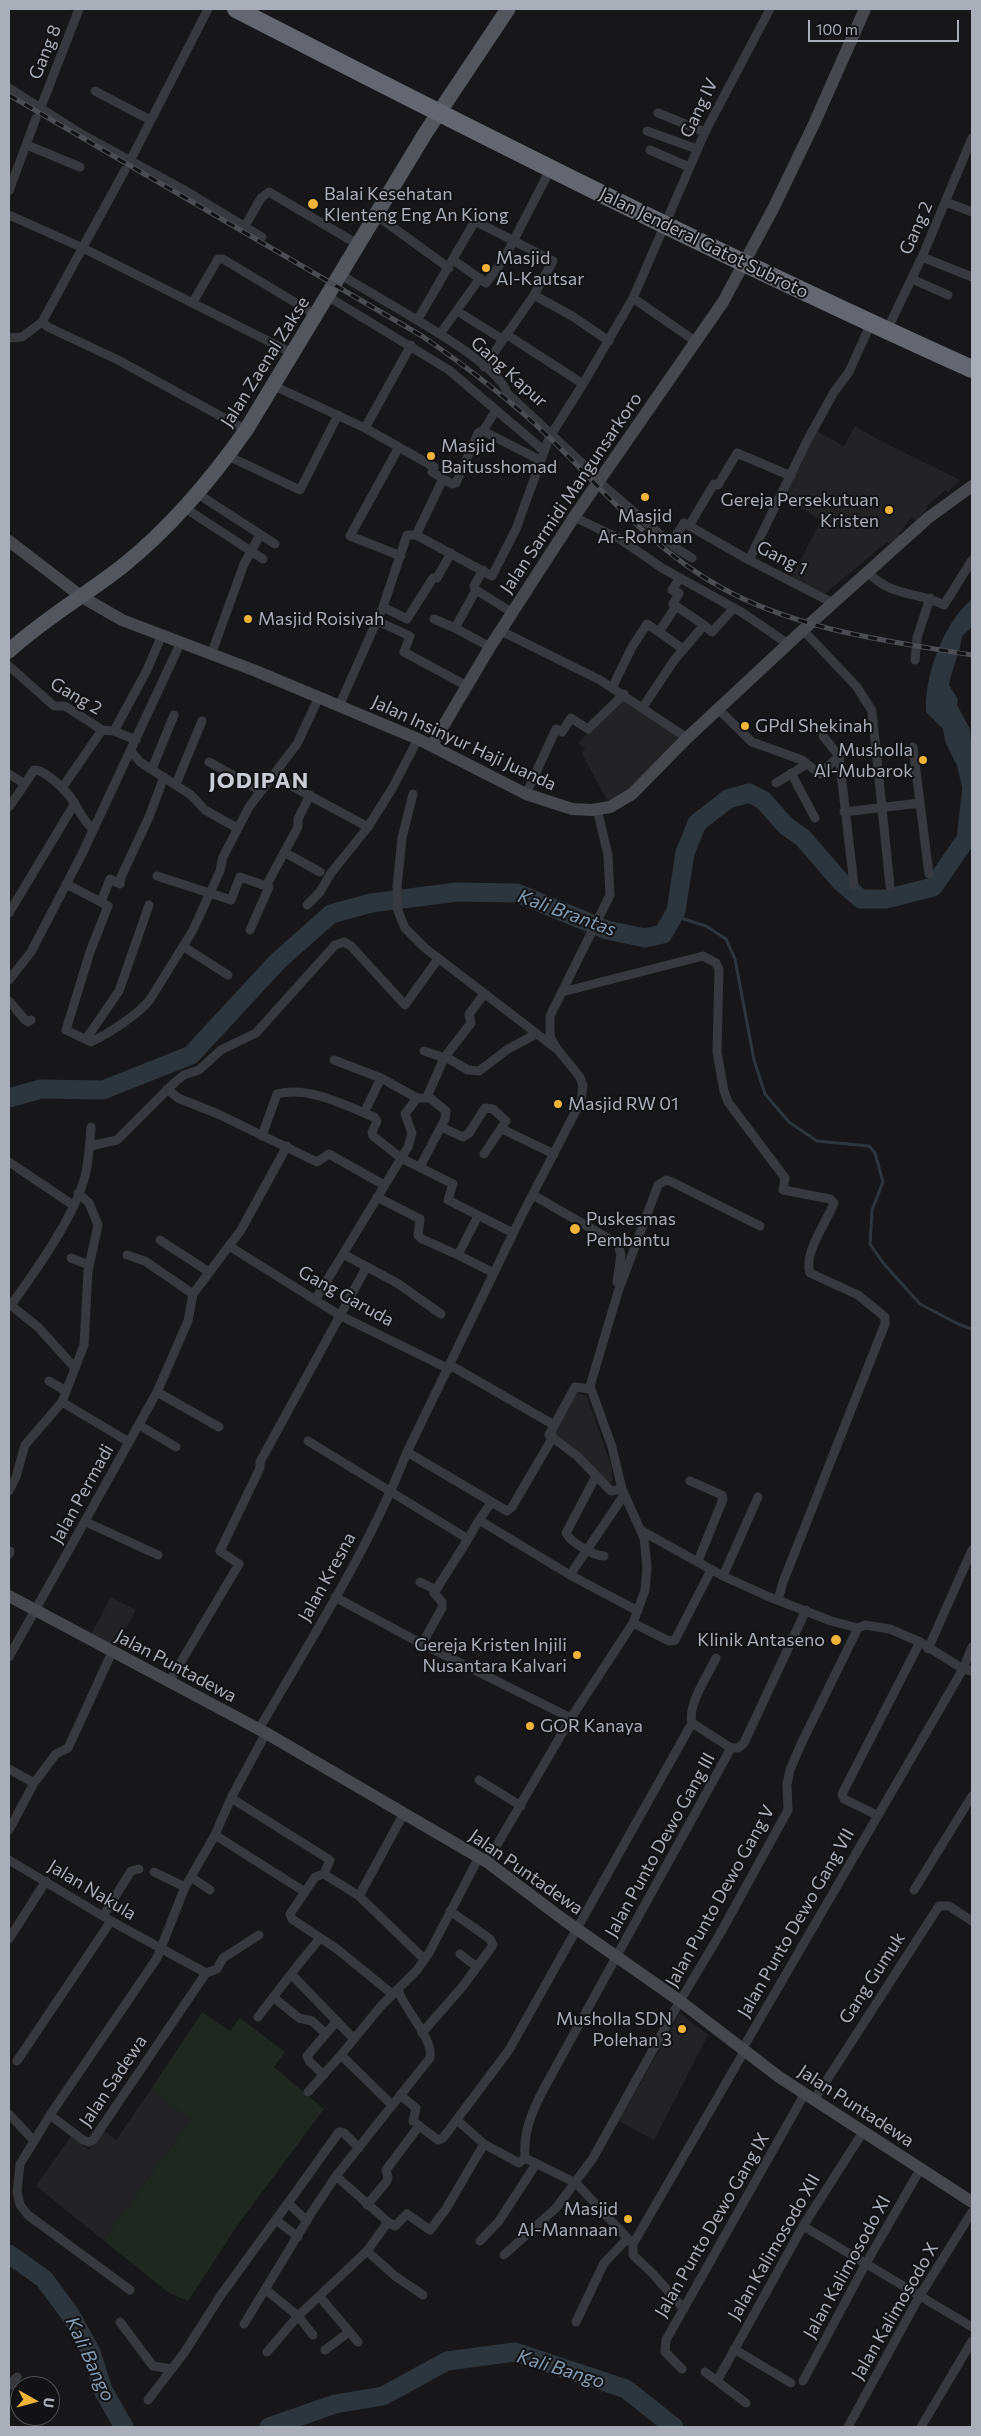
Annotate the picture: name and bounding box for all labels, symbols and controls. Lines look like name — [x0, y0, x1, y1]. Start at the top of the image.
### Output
scale bar — [811, 10, 962, 42]
text: 100 m — [816, 20, 858, 38]
street label: Gang 8 — [24, 22, 66, 82]
street label: Gang IV — [675, 75, 723, 141]
place label: Balai Kesehatan Klenteng Eng An Kiong — [324, 183, 509, 225]
street label: Jalan Jenderal Gatot Subroto — [596, 183, 812, 303]
marker: Balai Kesehatan Klenteng Eng An Kiong — [306, 197, 320, 211]
street label: Gang 2 — [895, 198, 937, 258]
place label: Masjid Al-Kautsar — [496, 247, 584, 290]
marker: Masjid Al-Kautsar — [480, 262, 492, 274]
street label: Jalan Zaenal Zakse — [216, 293, 314, 431]
street label: Gang Kapur — [466, 332, 552, 412]
street label: Jalan Sarmidi Mangunsarkoro — [496, 388, 646, 598]
place label: Masjid Baitusshomad — [441, 435, 557, 478]
marker: Masjid Baitusshomad — [425, 450, 437, 462]
place label: Gereja Persekutuan Kristen — [720, 489, 879, 532]
marker: Masjid Ar-Rohman — [639, 491, 651, 503]
marker: Gereja Persekutuan Kristen — [883, 504, 895, 516]
place label: Masjid Ar-Rohman — [597, 505, 693, 548]
street label: Gang 1 — [753, 536, 811, 580]
place label: Masjid Roisiyah — [258, 608, 384, 630]
marker: Masjid Roisiyah — [242, 613, 254, 625]
street label: Gang 2 — [46, 673, 106, 719]
street label: Jalan Insinyur Haji Juanda — [368, 691, 560, 795]
place label: GPdI Shekinah — [755, 715, 873, 737]
marker: GPdI Shekinah — [739, 720, 751, 732]
place label: Musholla Al-Mubarok — [814, 739, 913, 782]
marker: Musholla Al-Mubarok — [917, 754, 929, 766]
district label: JODIPAN — [208, 768, 310, 794]
water label: Kali Brantas — [515, 885, 619, 941]
place label: Masjid RW 01 — [568, 1093, 679, 1115]
marker: Masjid RW 01 — [552, 1098, 564, 1110]
place label: Puskesmas Pembantu — [586, 1208, 676, 1250]
marker: Puskesmas Pembantu — [568, 1222, 582, 1236]
street label: Gang Garuda — [295, 1261, 397, 1331]
street label: Jalan Permadi — [46, 1441, 118, 1547]
street label: Jalan Kresna — [294, 1529, 360, 1625]
street label: Jalan Puntadewa — [112, 1625, 240, 1707]
place label: Klinik Antaseno — [697, 1629, 825, 1651]
marker: Klinik Antaseno — [829, 1633, 843, 1647]
place label: Gereja Kristen Injili Nusantara Kalvari — [414, 1634, 567, 1676]
marker: Gereja Kristen Injili Nusantara Kalvari — [571, 1649, 583, 1661]
place label: GOR Kanaya — [540, 1715, 643, 1737]
marker: GOR Kanaya — [524, 1720, 536, 1732]
street label: Jalan Punto Dewo Gang III — [600, 1749, 720, 1941]
street label: Jalan Punto Dewo Gang V — [661, 1801, 779, 1991]
street label: Jalan Puntadewa — [465, 1825, 587, 1919]
street label: Jalan Punto Dewo Gang VII — [733, 1825, 859, 2021]
street label: Jalan Nakula — [44, 1855, 140, 1925]
street label: Gang Gumuk — [834, 1928, 910, 2028]
place label: Musholla SDN Polehan 3 — [556, 2008, 672, 2050]
marker: Musholla SDN Polehan 3 — [676, 2023, 688, 2035]
street label: Jalan Sadewa — [75, 2031, 151, 2131]
street label: Jalan Puntadewa — [794, 2060, 918, 2152]
street label: Jalan Punto Dewo Gang IX — [650, 2129, 774, 2321]
street label: Jalan Kalimosodo XII — [723, 2170, 825, 2324]
street label: Jalan Kalimosodo XI — [799, 2192, 895, 2342]
place label: Masjid Al-Mannaan — [517, 2198, 618, 2240]
marker: Masjid Al-Mannaan — [622, 2213, 634, 2225]
street label: Jalan Kalimosodo X — [847, 2238, 943, 2384]
water label: Kali Bango — [61, 2313, 119, 2405]
water label: Kali Bango — [514, 2345, 608, 2393]
north arrow — [10, 2376, 60, 2426]
text: U — [40, 2397, 58, 2409]

